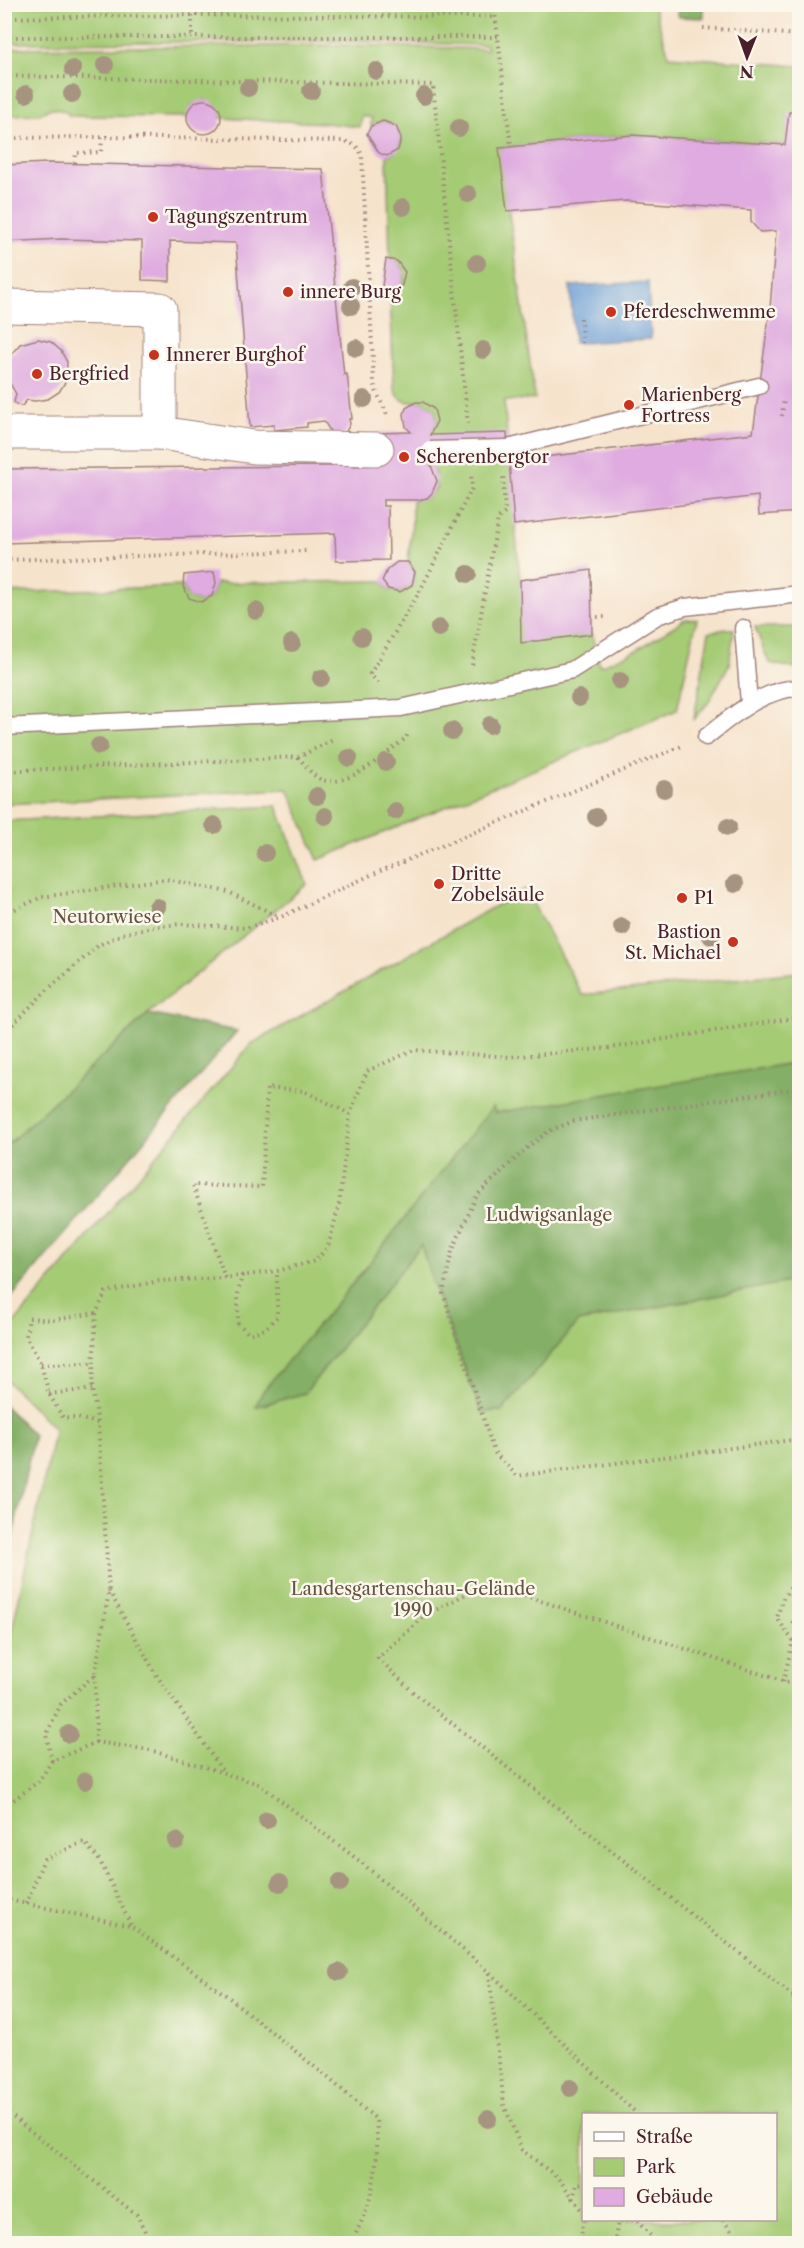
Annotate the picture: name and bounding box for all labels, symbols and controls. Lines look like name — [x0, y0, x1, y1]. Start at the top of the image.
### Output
north arrow — [717, 27, 777, 87]
text: N — [740, 62, 754, 82]
place label: Tagungszentrum — [165, 206, 308, 228]
marker: Tagungszentrum — [146, 210, 160, 224]
place label: innere Burg — [300, 281, 401, 303]
marker: innere Burg — [281, 285, 295, 299]
place label: Pferdeschwemme — [623, 301, 776, 323]
marker: Pferdeschwemme — [604, 305, 618, 319]
place label: Innerer Burghof — [166, 344, 307, 366]
marker: Innerer Burghof — [147, 348, 161, 362]
place label: Bergfried — [49, 363, 129, 385]
marker: Bergfried — [30, 367, 44, 381]
place label: Marienberg Fortress — [641, 384, 741, 427]
marker: Marienberg Fortress — [622, 398, 636, 412]
place label: Scherenbergtor — [416, 446, 550, 468]
marker: Scherenbergtor — [397, 450, 411, 464]
place label: Dritte Zobelsäule — [451, 863, 544, 906]
marker: Dritte Zobelsäule — [432, 877, 446, 891]
place label: P1 — [694, 887, 714, 909]
marker: P1 — [675, 891, 689, 905]
park label: Neutorwiese — [53, 906, 161, 928]
place label: Bastion St. Michael — [625, 921, 721, 964]
marker: Bastion St. Michael — [726, 935, 740, 949]
park label: Ludwigsanlage — [486, 1204, 612, 1226]
park label: Landesgartenschau-Gelände 1990 — [291, 1578, 535, 1621]
legend — [582, 2113, 777, 2221]
text: Straße — [636, 2126, 693, 2148]
text: Park — [636, 2156, 677, 2178]
text: Gebäude — [636, 2186, 713, 2208]

